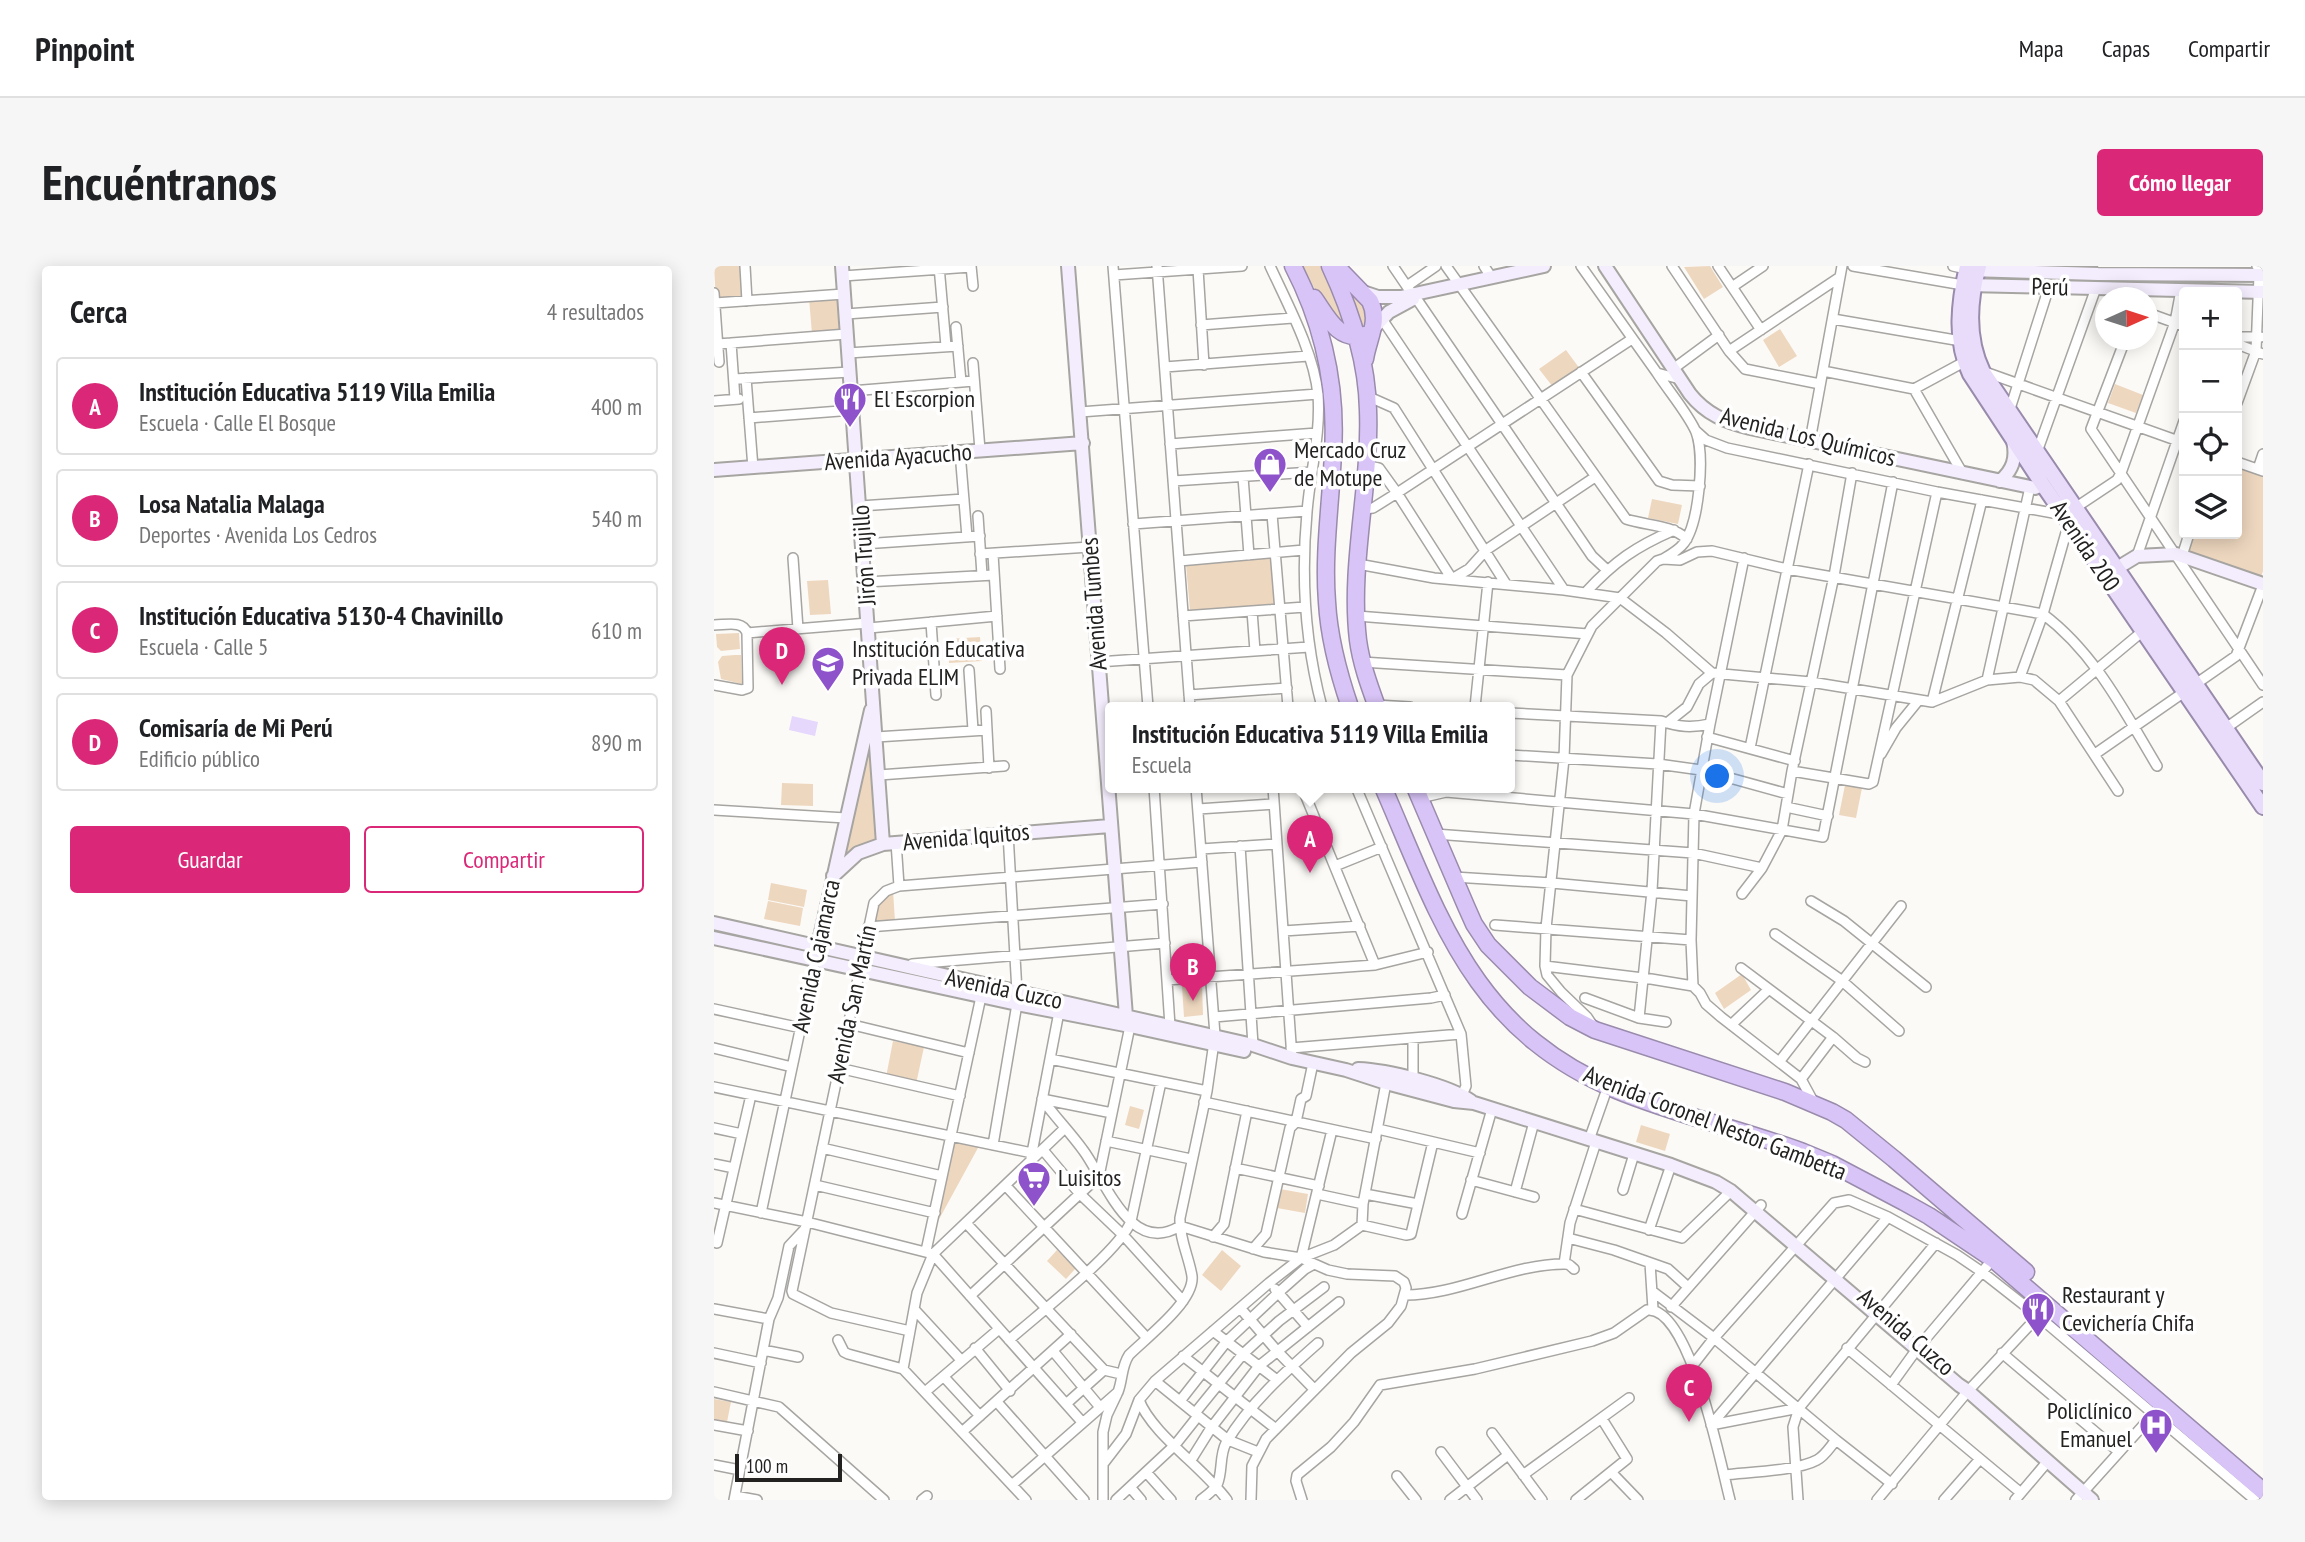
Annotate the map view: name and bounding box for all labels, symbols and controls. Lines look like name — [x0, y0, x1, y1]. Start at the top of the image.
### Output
text: Pinpoint — [35, 27, 134, 70]
text: Mapa — [2019, 33, 2064, 64]
text: Capas — [2102, 33, 2150, 64]
text: Compartir — [2188, 33, 2270, 64]
button: Cómo llegar — [2097, 149, 2263, 216]
text: Encuéntranos — [42, 150, 277, 214]
street label: Perú — [2031, 271, 2069, 302]
north arrow — [2095, 287, 2158, 350]
map controls — [2179, 287, 2242, 539]
button: + — [2179, 287, 2242, 350]
text: Cerca — [70, 292, 127, 331]
text: 4 resultados — [547, 297, 644, 326]
button: − — [2179, 350, 2242, 413]
text: Institución Educativa 5119 Villa Emilia — [139, 375, 495, 408]
restaurant icon: El Escorpion — [831, 380, 869, 429]
place label: El Escorpion — [874, 383, 975, 414]
text: A — [89, 392, 101, 421]
text: 400 m — [591, 392, 642, 421]
street label: Avenida Los Químicos — [1717, 400, 1899, 473]
text: Escuela · Calle El Bosque — [139, 408, 336, 437]
button: locate — [2179, 413, 2242, 476]
place label: Mercado Cruz de Motupe — [1294, 434, 1406, 493]
street label: Avenida Ayacucho — [823, 436, 973, 477]
shop icon: Mercado Cruz de Motupe — [1251, 445, 1289, 494]
button: layers — [2179, 476, 2242, 539]
text: Losa Natalia Malaga — [139, 487, 325, 520]
street label: Avenida 200 — [2044, 494, 2127, 597]
text: B — [89, 504, 101, 533]
text: 540 m — [591, 504, 642, 533]
street label: Jirón Trujillo — [845, 504, 883, 607]
text: Deportes · Avenida Los Cedros — [139, 520, 377, 549]
street label: Avenida Tumbes — [1073, 537, 1114, 672]
text: Institución Educativa 5130-4 Chavinillo — [139, 599, 503, 632]
text: C — [90, 616, 100, 645]
text: 610 m — [591, 616, 642, 645]
pin: D — [759, 627, 805, 685]
text: Escuela · Calle 5 — [139, 632, 268, 661]
place label: Institución Educativa Privada ELIM — [852, 633, 1025, 692]
school or university icon: Institución Educativa Privada ELIM — [809, 644, 847, 693]
popup — [1105, 702, 1515, 793]
text: Comisaría de Mi Perú — [139, 711, 333, 744]
text: Institución Educativa 5119 Villa Emilia — [1132, 717, 1488, 750]
text: D — [89, 728, 101, 757]
text: 890 m — [591, 728, 642, 757]
text: Edificio público — [139, 744, 260, 773]
text: Escuela — [1132, 750, 1192, 779]
your location — [1700, 759, 1734, 793]
pin: A — [1287, 815, 1333, 873]
street label: Avenida Iquitos — [901, 816, 1031, 857]
button: Guardar — [70, 826, 350, 893]
button: Compartir — [364, 826, 644, 893]
street label: Avenida Cajamarca — [784, 877, 847, 1035]
street label: Avenida San Martín — [820, 922, 883, 1086]
pin: B — [1170, 943, 1216, 1001]
street label: Avenida Cuzco — [943, 961, 1065, 1016]
street label: Avenida Coronel Nestor Gambetta — [1579, 1058, 1851, 1187]
supermarket icon: Luisitos — [1015, 1159, 1053, 1208]
place label: Luisitos — [1058, 1162, 1121, 1193]
place label: Restaurant y Cevichería Chifa — [2062, 1279, 2194, 1338]
street label: Avenida Cuzco — [1851, 1281, 1961, 1382]
restaurant icon: Restaurant y Cevichería Chifa — [2019, 1290, 2057, 1339]
pin: C — [1666, 1364, 1712, 1422]
place label: Policlínico Emanuel — [2047, 1395, 2132, 1454]
hospital icon: Policlínico Emanuel — [2137, 1406, 2175, 1455]
scale bar — [735, 1451, 842, 1483]
text: 100 m — [746, 1454, 788, 1478]

